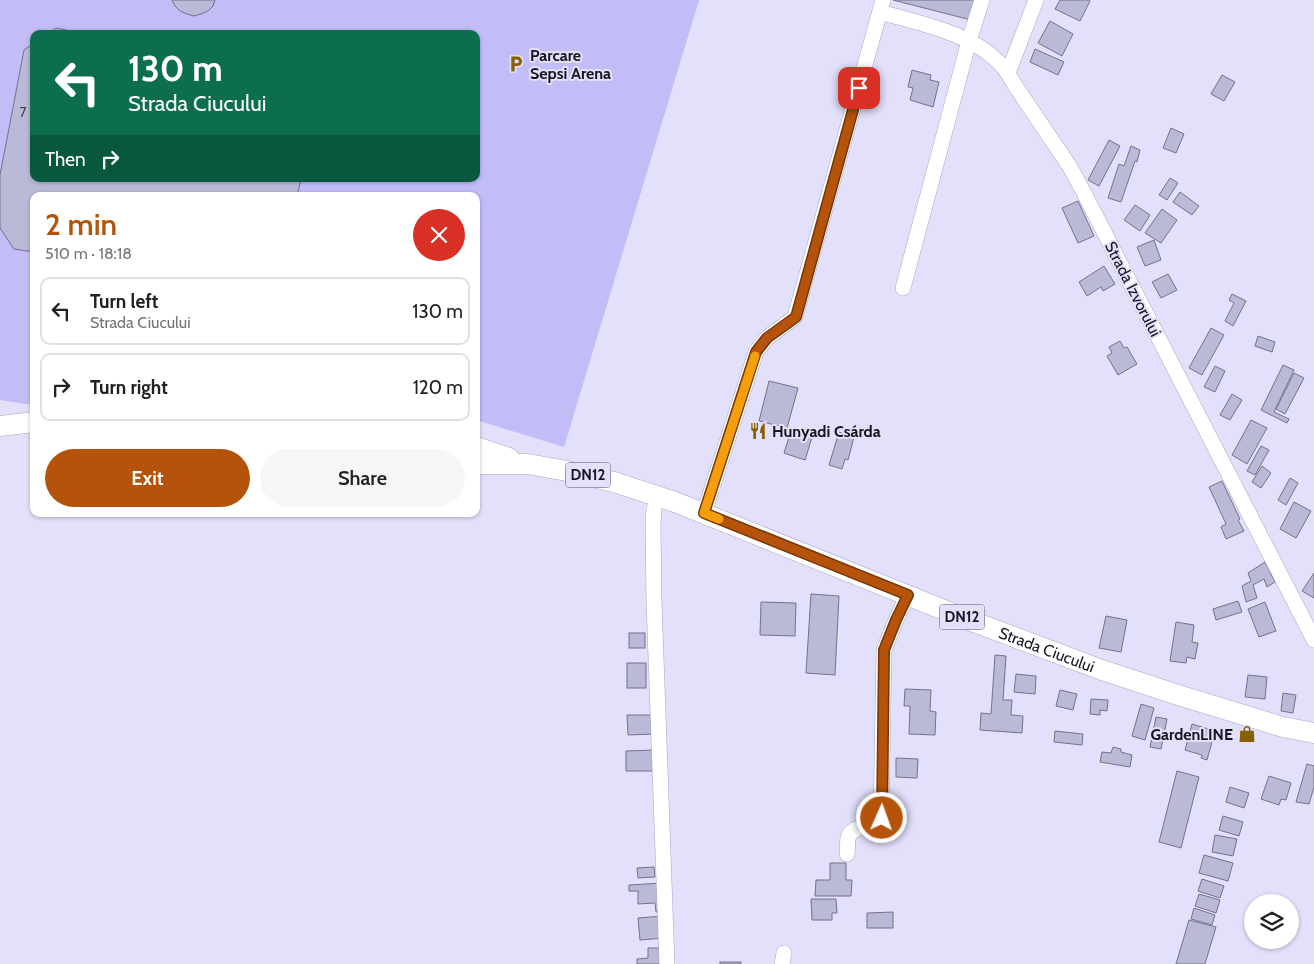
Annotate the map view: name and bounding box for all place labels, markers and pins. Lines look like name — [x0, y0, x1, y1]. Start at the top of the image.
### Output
place label: Parcare Sepsi Arena — [530, 46, 611, 83]
parking icon: Parcare Sepsi Arena — [506, 54, 526, 74]
pin — [838, 67, 880, 109]
restaurant icon: Hunyadi Csárda — [748, 421, 768, 441]
place label: Hunyadi Csárda — [772, 422, 881, 441]
shop icon: GardenLINE — [1237, 724, 1257, 744]
place label: GardenLINE — [1150, 725, 1233, 744]

